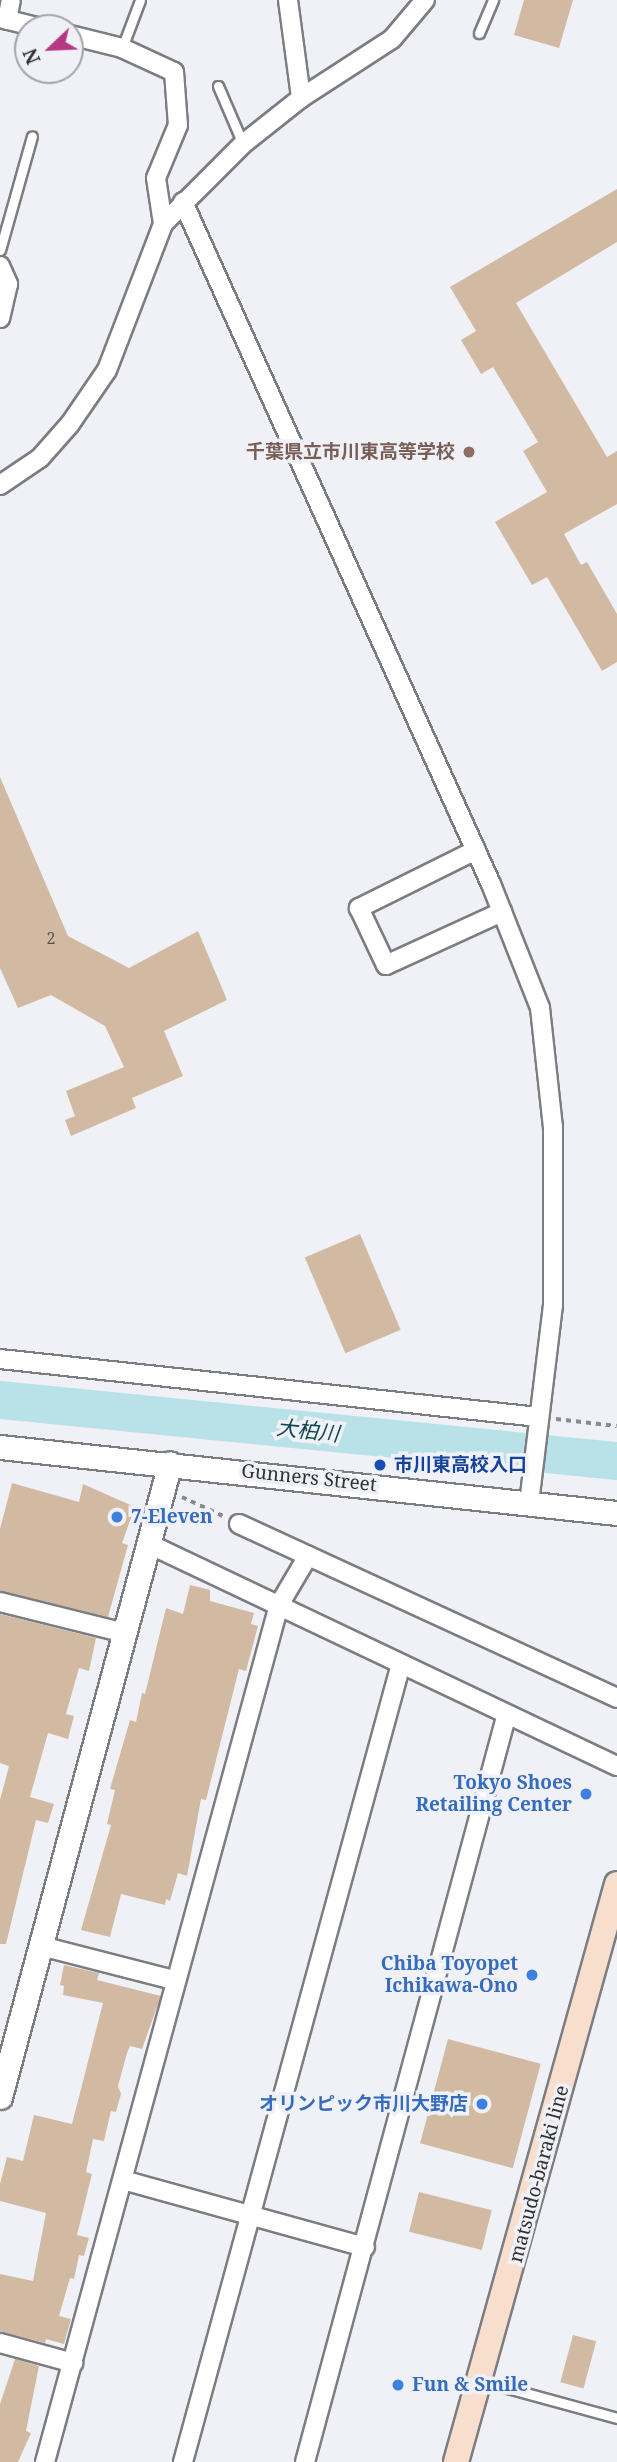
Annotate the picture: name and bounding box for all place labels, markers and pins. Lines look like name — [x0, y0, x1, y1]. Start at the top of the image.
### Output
place label: 千葉県立市川東高等学校 — [246, 441, 455, 463]
marker: 千葉県立市川東高等学校 — [461, 444, 477, 460]
place label: 市川東高校入口 — [394, 1454, 527, 1476]
marker: 市川東高校入口 — [372, 1457, 388, 1473]
place label: 7-Eleven — [131, 1506, 213, 1528]
marker: 7-Eleven — [109, 1509, 125, 1525]
place label: Tokyo Shoes Retailing Center — [415, 1772, 572, 1816]
marker: Tokyo Shoes Retailing Center — [578, 1786, 594, 1802]
place label: Chiba Toyopet Ichikawa-Ono — [381, 1953, 518, 1997]
marker: Chiba Toyopet Ichikawa-Ono — [524, 1967, 540, 1983]
place label: オリンピック市川大野店 — [259, 2093, 468, 2115]
marker: オリンピック市川大野店 — [474, 2096, 490, 2112]
place label: Fun & Smile — [412, 2374, 528, 2396]
marker: Fun & Smile — [390, 2377, 406, 2393]

